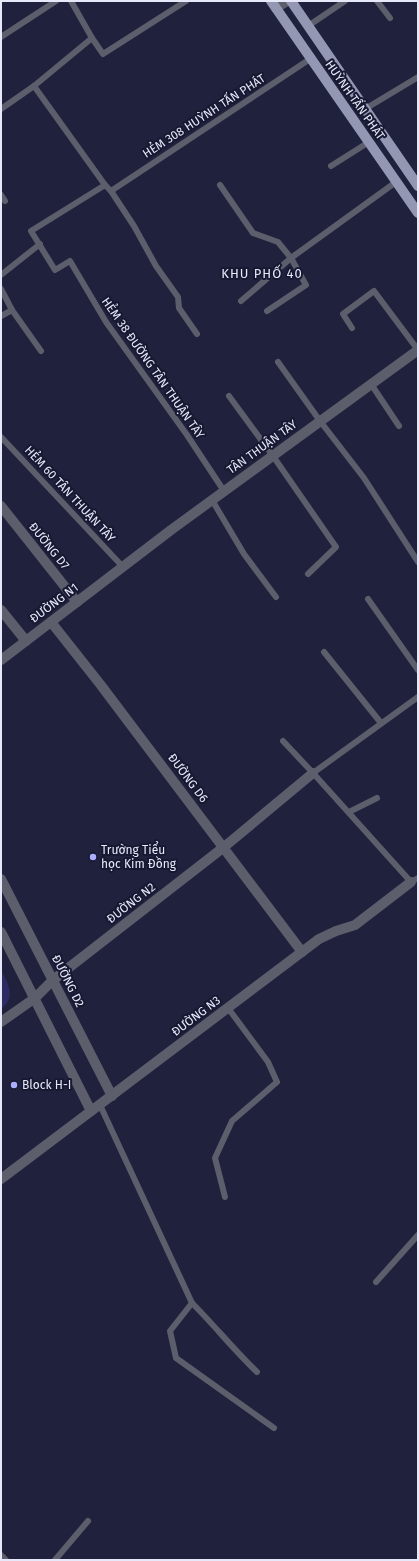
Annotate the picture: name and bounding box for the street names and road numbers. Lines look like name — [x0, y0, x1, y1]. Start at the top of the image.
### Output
street label: HUỲNH TẤN PHÁT — [322, 56, 391, 143]
street label: HẺM 308 HUỲNH TẤN PHÁT — [138, 68, 269, 161]
street label: HẺM 38 ĐƯỜNG TÂN THUẬN TÂY — [99, 294, 209, 442]
street label: TÂN THUẬN TÂY — [224, 416, 300, 477]
street label: HẺM 60 TÂN THUẬN TÂY — [22, 442, 120, 545]
street label: ĐƯỜNG D7 — [26, 519, 73, 572]
street label: ĐƯỜNG N1 — [27, 580, 81, 626]
street label: ĐƯỜNG D6 — [165, 750, 212, 805]
street label: ĐƯỜNG N2 — [103, 879, 158, 926]
street label: ĐƯỜNG D2 — [49, 952, 88, 1009]
street label: ĐƯỜNG N3 — [168, 992, 223, 1039]

